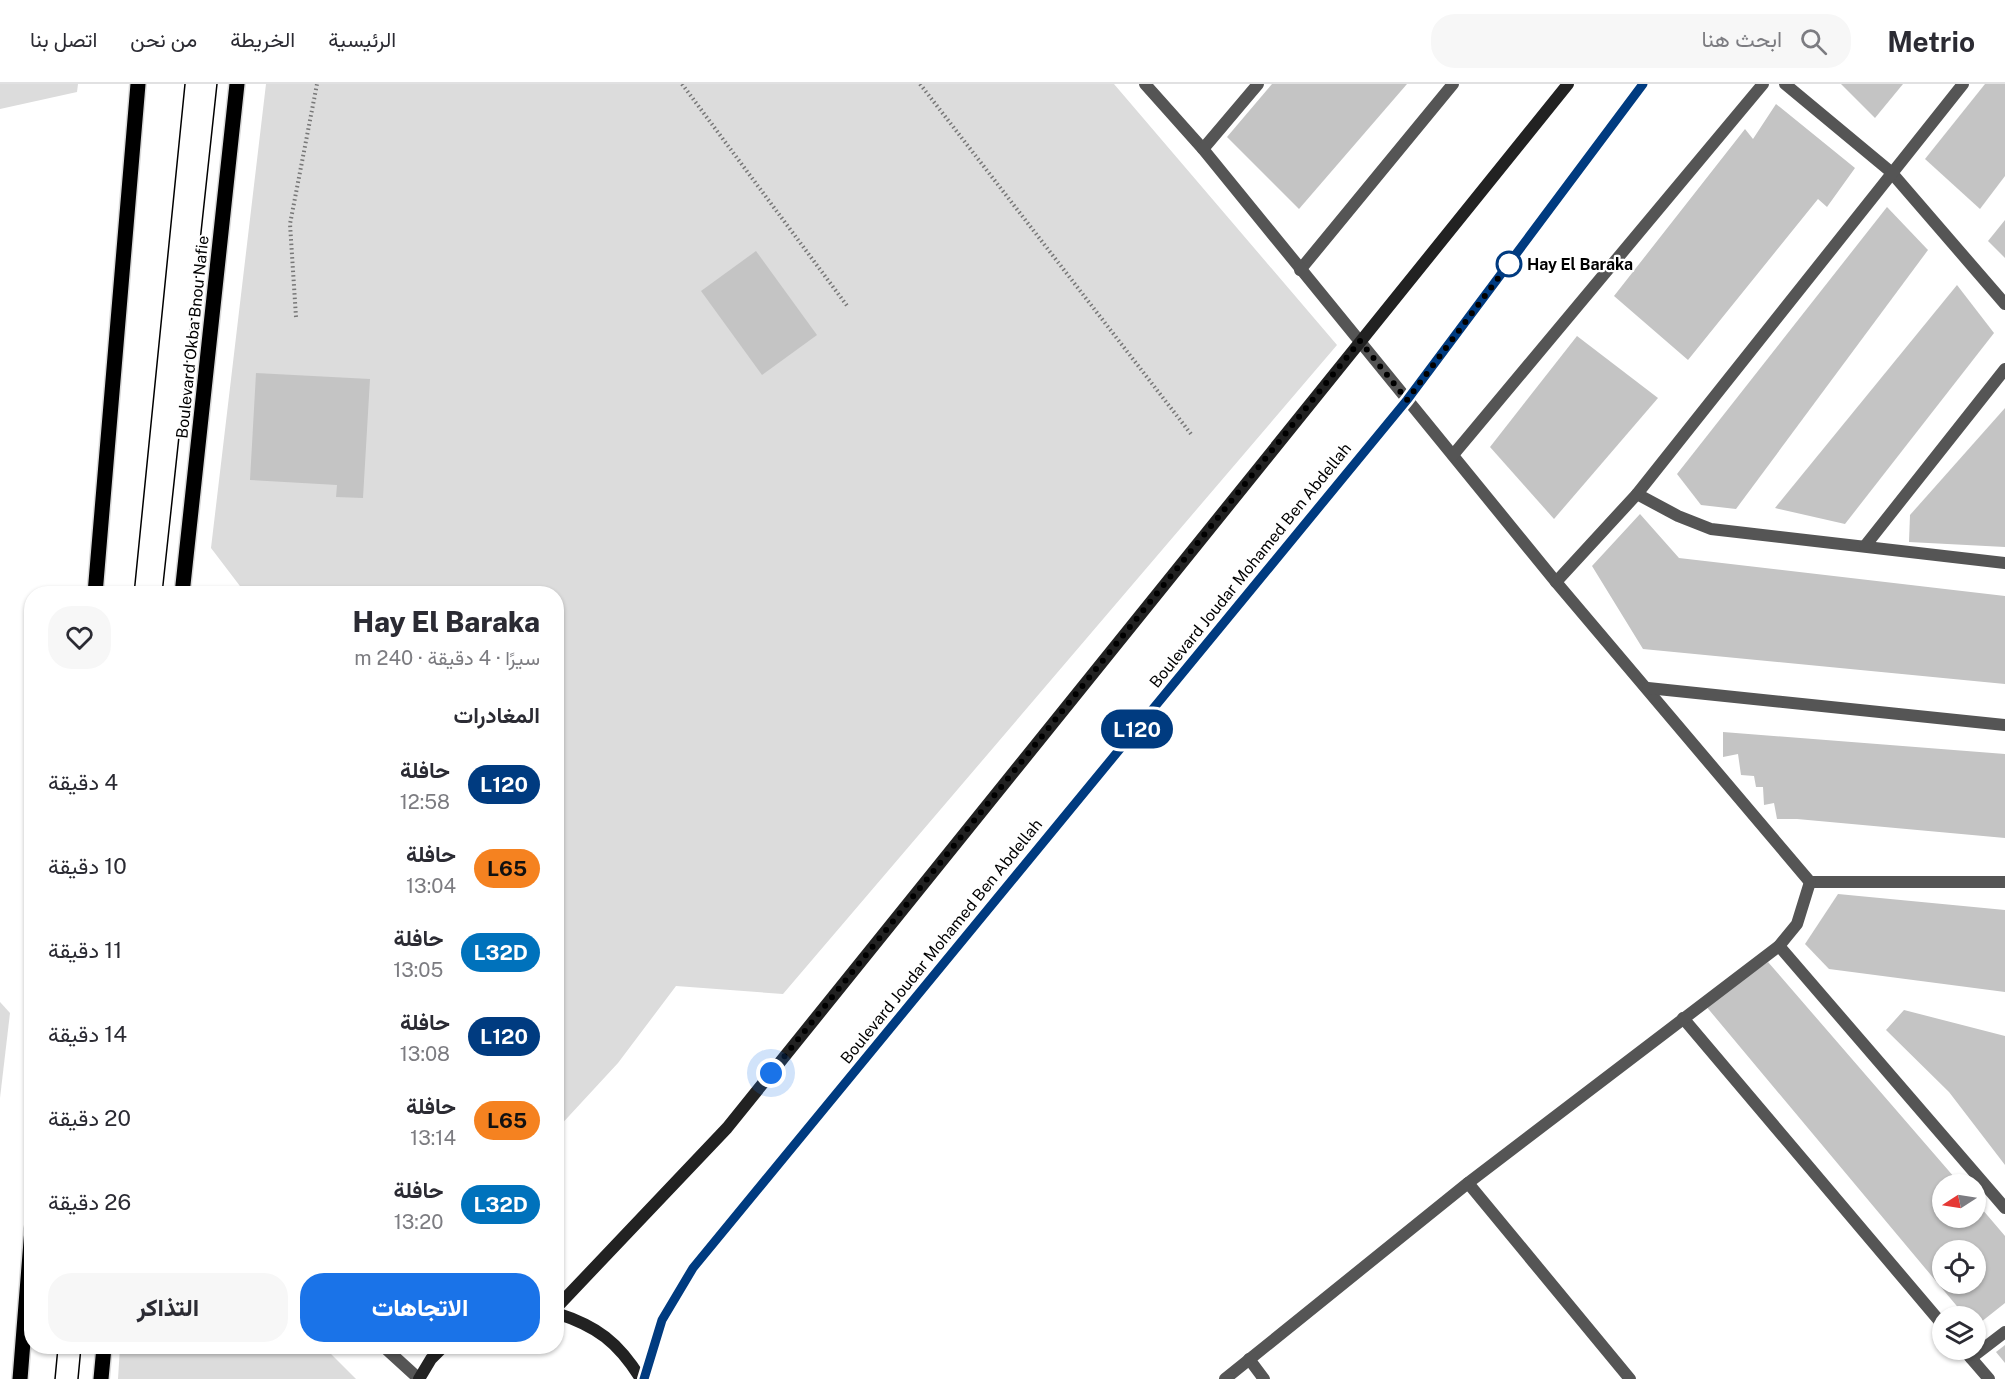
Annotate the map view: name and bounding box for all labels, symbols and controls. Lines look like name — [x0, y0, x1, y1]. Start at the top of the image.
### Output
search box — [1431, 14, 1851, 68]
icon: search — [1797, 25, 1830, 58]
text: Metrio — [1887, 25, 1975, 58]
text: ابحث هنا — [1701, 26, 1782, 52]
text: اتصل بنا — [30, 27, 97, 52]
text: من نحن — [130, 27, 197, 52]
text: الخريطة — [230, 27, 295, 52]
text: الرئيسية — [328, 27, 396, 52]
street label: Boulevard Okba Bnou Nafie — [172, 235, 213, 439]
marker: Hay El Baraka — [1496, 251, 1522, 277]
place label: Hay El Baraka — [1527, 255, 1633, 274]
street label: Boulevard Joudar Mohamed Ben Abdellah — [1146, 439, 1355, 691]
text: Hay El Baraka — [352, 605, 540, 638]
button: heart — [48, 606, 111, 669]
text: سيرًا · 4 دقيقة · 240 m — [354, 646, 540, 670]
text: المغادرات — [454, 702, 540, 728]
line badge: L120 — [1095, 710, 1179, 748]
text: L120 — [1113, 717, 1161, 742]
text: حافلة — [400, 757, 450, 783]
text: 4 دقيقة — [48, 769, 118, 795]
text: L120 — [480, 772, 528, 797]
text: 12:58 — [400, 790, 450, 814]
street label: Boulevard Joudar Mohamed Ben Abdellah — [837, 815, 1046, 1067]
text: حافلة — [406, 841, 456, 867]
text: 10 دقيقة — [48, 853, 127, 879]
text: L65 — [487, 856, 527, 881]
text: 13:04 — [406, 874, 456, 898]
text: حافلة — [393, 925, 443, 951]
text: 11 دقيقة — [48, 937, 122, 963]
text: L32D — [473, 940, 528, 965]
text: 13:05 — [393, 958, 443, 982]
text: حافلة — [400, 1009, 450, 1035]
text: 14 دقيقة — [48, 1021, 127, 1047]
text: L120 — [480, 1024, 528, 1049]
text: 13:08 — [400, 1042, 450, 1066]
your location — [756, 1058, 786, 1088]
text: حافلة — [406, 1093, 456, 1119]
text: 20 دقيقة — [48, 1105, 131, 1131]
text: L65 — [487, 1108, 527, 1133]
text: 13:14 — [410, 1126, 456, 1150]
north arrow — [1932, 1174, 1986, 1228]
map controls — [1932, 1174, 1986, 1360]
text: حافلة — [393, 1177, 443, 1203]
text: 26 دقيقة — [48, 1189, 131, 1215]
text: L32D — [473, 1192, 528, 1217]
text: 13:20 — [394, 1210, 443, 1234]
button: locate — [1932, 1240, 1986, 1294]
button: التذاكر — [48, 1273, 288, 1342]
button: الاتجاهات — [300, 1273, 540, 1342]
button: layers — [1932, 1306, 1986, 1360]

